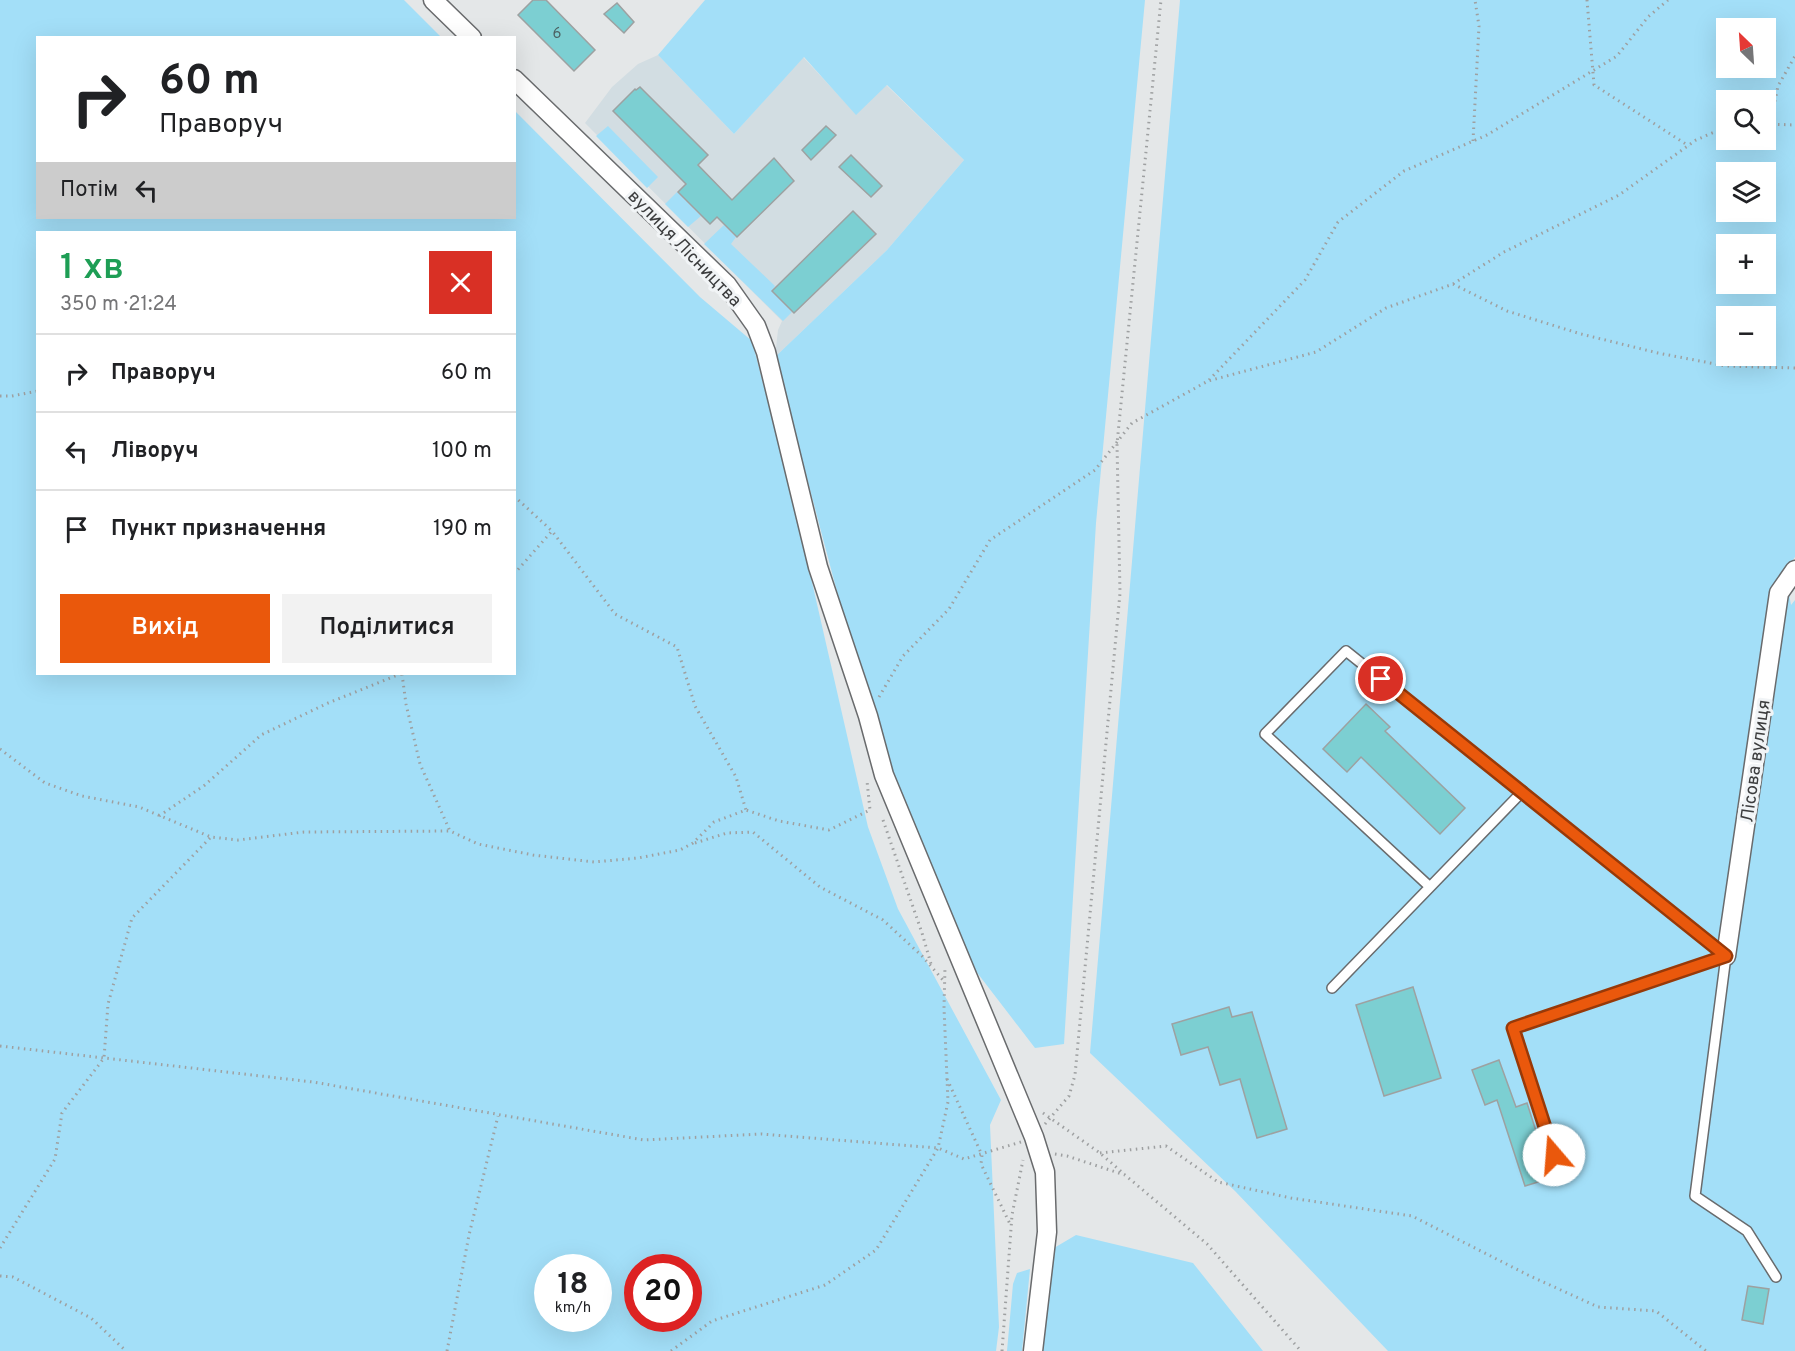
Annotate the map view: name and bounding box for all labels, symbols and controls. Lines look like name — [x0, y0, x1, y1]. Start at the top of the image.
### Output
north arrow — [1716, 18, 1776, 78]
map controls — [1716, 18, 1776, 366]
house number: 6 — [553, 25, 562, 44]
text: 60 m — [159, 56, 260, 109]
icon: right — [60, 60, 138, 138]
button: search — [1716, 90, 1776, 150]
text: Праворуч — [159, 108, 283, 142]
button: layers — [1716, 162, 1776, 222]
icon: left — [130, 174, 163, 207]
text: Потім — [60, 177, 118, 204]
street label: вулиця Лісництва — [622, 186, 746, 312]
button: + — [1716, 234, 1776, 294]
text: 1 хв — [60, 246, 124, 292]
button: close — [429, 251, 492, 314]
text: 350 m · 21:24 — [60, 292, 177, 318]
button: − — [1716, 306, 1776, 366]
icon: right — [60, 357, 93, 390]
text: Праворуч — [111, 360, 216, 387]
text: 60 m — [441, 360, 492, 387]
icon: left — [60, 435, 93, 468]
text: Ліворуч — [111, 438, 199, 465]
text: 100 m — [432, 438, 492, 465]
icon: arrive — [60, 513, 93, 546]
text: Пункт призначення — [111, 516, 326, 543]
text: 190 m — [433, 516, 492, 543]
button: Вихід — [60, 594, 270, 663]
button: Поділитися — [282, 594, 492, 663]
pin — [1355, 653, 1406, 704]
icon: arrive — [1364, 662, 1397, 695]
street label: Лісова вулиця — [1736, 698, 1776, 824]
position arrow — [1522, 1123, 1586, 1187]
speed limit sign: 20 — [624, 1254, 702, 1332]
text: 18 — [558, 1267, 588, 1304]
text: km/h — [555, 1299, 591, 1318]

